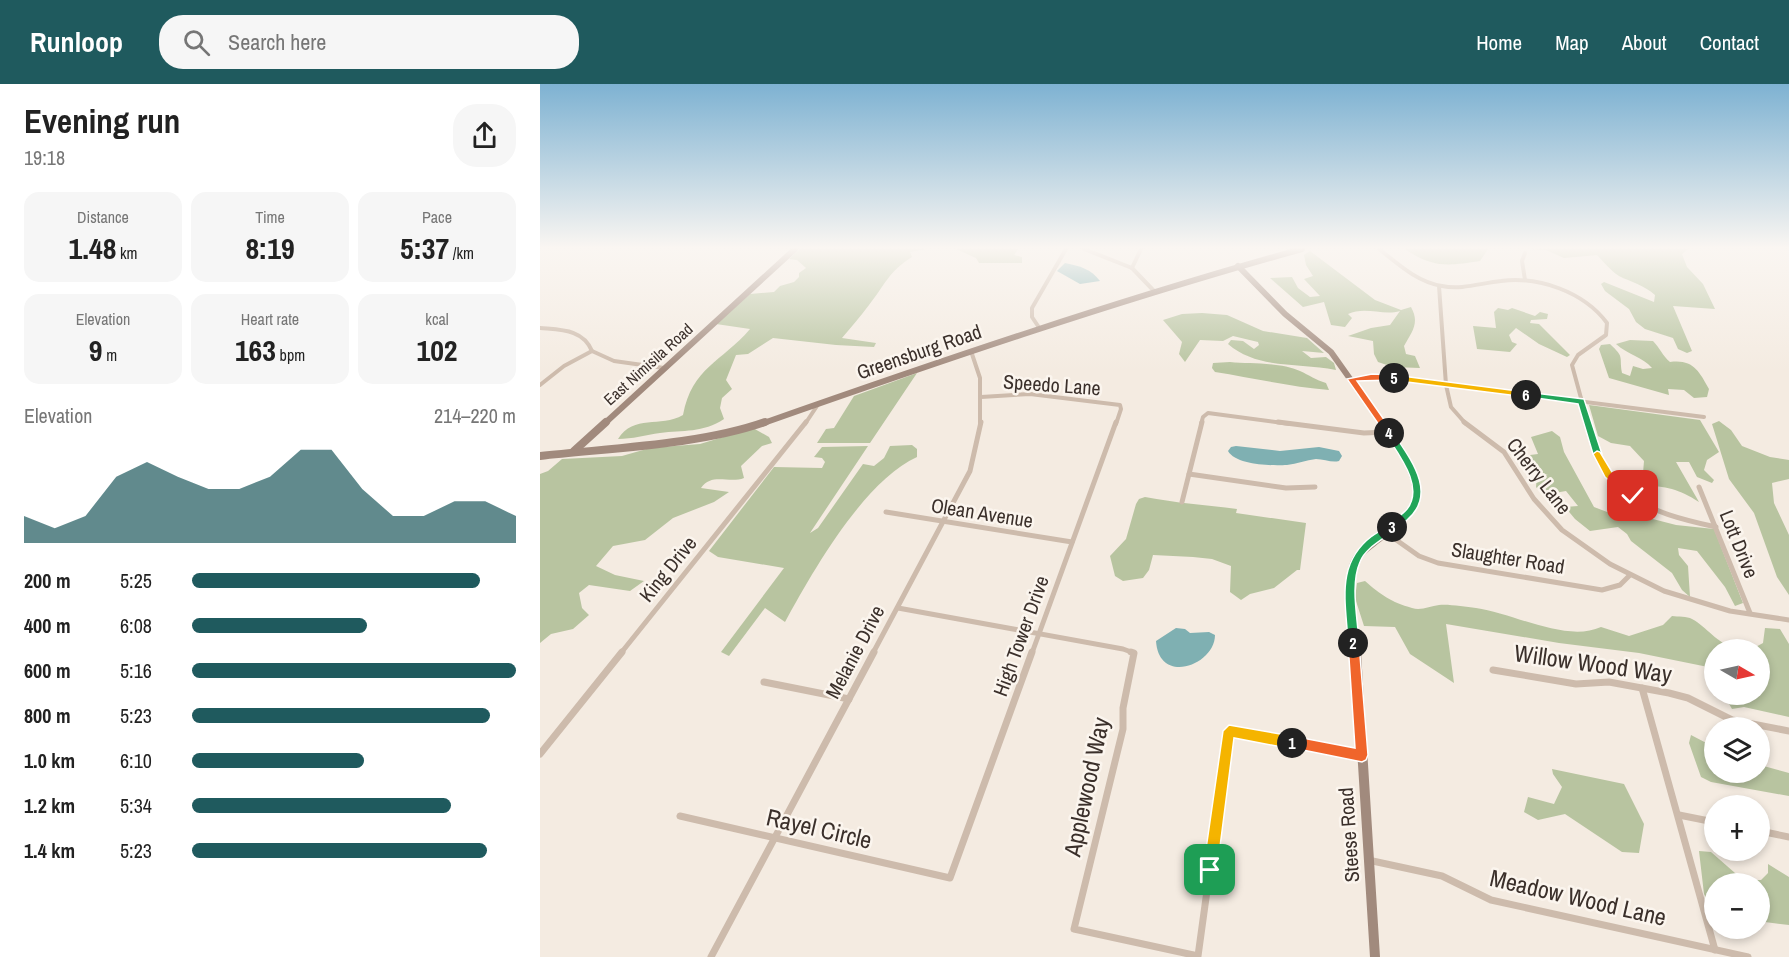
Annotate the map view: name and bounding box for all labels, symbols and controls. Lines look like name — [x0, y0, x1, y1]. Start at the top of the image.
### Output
search box — [159, 15, 579, 69]
text: Runloop — [30, 23, 123, 61]
icon: search — [180, 26, 213, 59]
text: Search here — [228, 27, 326, 57]
text: Home — [1476, 28, 1522, 57]
text: Map — [1555, 28, 1589, 57]
text: About — [1622, 28, 1667, 57]
text: Contact — [1700, 28, 1759, 57]
text: Evening run — [24, 99, 180, 143]
button: share — [453, 104, 516, 167]
text: 19:18 — [24, 144, 65, 171]
text: Distance — [77, 206, 129, 228]
text: Time — [255, 206, 285, 228]
text: Pace — [422, 206, 452, 228]
text: 1.48 — [68, 228, 116, 268]
text: 8:19 — [245, 228, 295, 268]
text: 5:37 — [400, 228, 449, 268]
text: km — [116, 242, 138, 264]
text: /km — [449, 242, 474, 264]
text: Elevation — [76, 308, 130, 330]
text: Heart rate — [241, 308, 299, 330]
text: kcal — [425, 308, 449, 330]
street label: East Nimisila Road — [599, 318, 697, 410]
street label: Greensburg Road — [853, 318, 985, 386]
text: 9 — [89, 330, 103, 370]
text: 163 — [235, 330, 276, 370]
text: 102 — [416, 330, 458, 370]
text: m — [103, 344, 117, 366]
text: bpm — [276, 344, 305, 366]
pin: 5 — [1379, 363, 1409, 393]
text: 5 — [1390, 367, 1398, 389]
street label: Speedo Lane — [1002, 368, 1102, 401]
pin: 6 — [1511, 380, 1541, 410]
text: 6 — [1522, 384, 1530, 406]
text: Elevation — [24, 402, 92, 429]
text: 214–220 m — [434, 402, 516, 429]
pin: 4 — [1374, 418, 1404, 448]
text: 4 — [1385, 422, 1393, 444]
street label: Cherry Lane — [1501, 432, 1578, 520]
pin — [1607, 470, 1658, 521]
icon: check — [1616, 479, 1649, 512]
street label: Olean Avenue — [929, 491, 1035, 534]
street label: Lott Drive — [1714, 506, 1765, 582]
pin: 3 — [1377, 512, 1407, 542]
text: 3 — [1388, 516, 1396, 538]
street label: King Drive — [633, 530, 702, 607]
street label: Slaughter Road — [1450, 535, 1566, 580]
text: 200 m — [24, 567, 71, 594]
text: 5:25 — [120, 567, 152, 594]
street label: High Tower Drive — [986, 572, 1055, 700]
street label: Melanie Drive — [819, 600, 890, 703]
text: 400 m — [24, 612, 71, 639]
text: 6:08 — [120, 612, 152, 639]
pin: 2 — [1338, 628, 1368, 658]
text: 2 — [1349, 632, 1357, 654]
street label: Willow Wood Way — [1512, 636, 1674, 690]
north arrow — [1704, 639, 1770, 705]
map controls — [1704, 639, 1770, 939]
text: 600 m — [24, 657, 71, 684]
text: 5:16 — [120, 657, 152, 684]
text: 800 m — [24, 702, 71, 729]
text: 5:23 — [120, 702, 152, 729]
street label: Applewood Way — [1055, 714, 1116, 860]
button: layers — [1704, 717, 1770, 783]
pin: 1 — [1277, 728, 1307, 758]
text: 1 — [1288, 732, 1296, 754]
text: 1.0 km — [24, 747, 75, 774]
text: 6:10 — [120, 747, 152, 774]
street label: Steese Road — [1332, 787, 1365, 883]
text: 1.2 km — [24, 792, 75, 819]
text: 5:34 — [120, 792, 152, 819]
button: + — [1704, 795, 1770, 861]
street label: Rayel Circle — [763, 800, 875, 856]
text: 1.4 km — [24, 837, 75, 864]
text: 5:23 — [120, 837, 152, 864]
pin — [1184, 844, 1235, 895]
icon: arrive — [1193, 853, 1226, 886]
street label: Meadow Wood Lane — [1487, 861, 1670, 933]
button: − — [1704, 873, 1770, 939]

